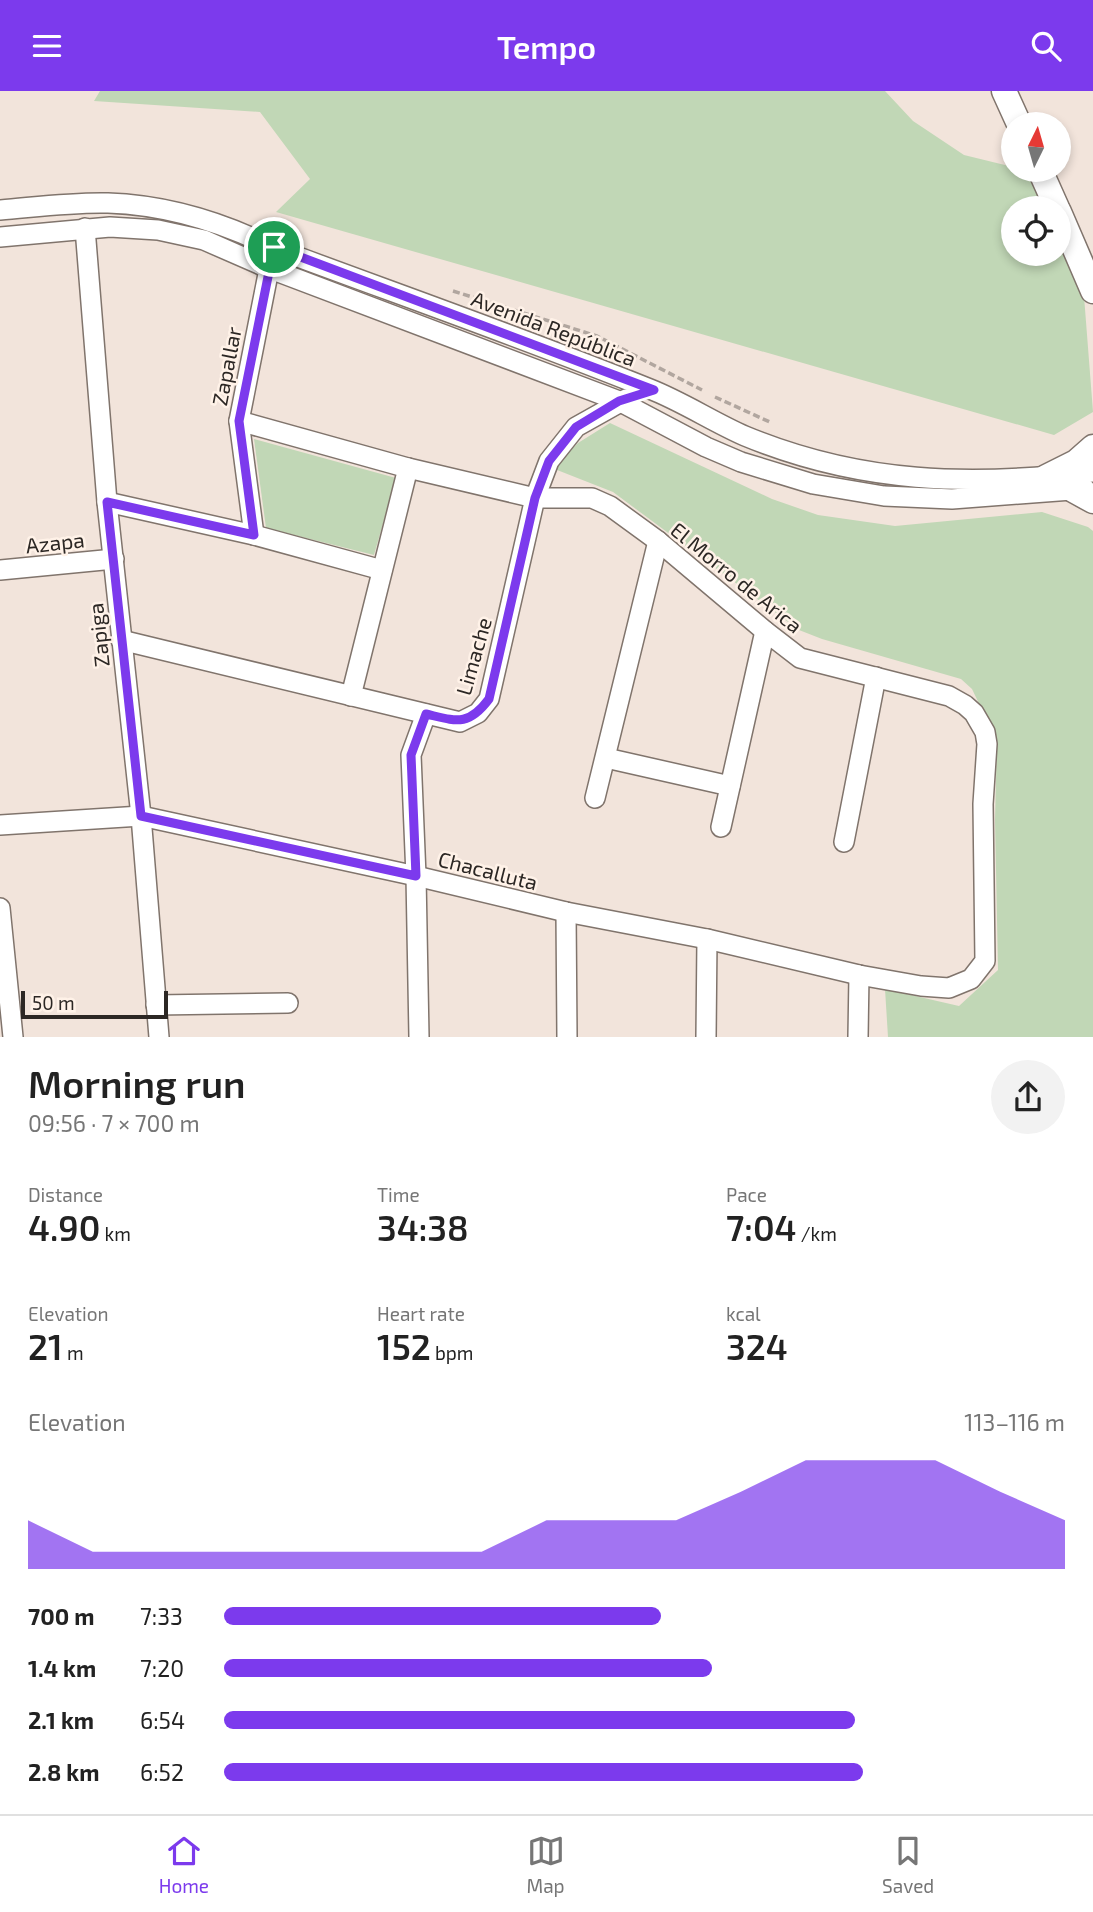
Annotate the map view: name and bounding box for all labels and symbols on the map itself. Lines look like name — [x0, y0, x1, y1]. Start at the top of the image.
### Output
north arrow — [1001, 112, 1071, 182]
pin — [244, 217, 304, 277]
street label: Avenida República — [468, 285, 640, 371]
street label: Zapallar — [206, 324, 246, 407]
street label: El Morro de Arica — [666, 516, 808, 638]
street label: Azapa — [24, 526, 86, 558]
street label: Zapiga — [82, 602, 114, 668]
street label: Limache — [450, 614, 496, 698]
street label: Chacalluta — [436, 846, 540, 894]
scale bar — [21, 988, 168, 1020]

